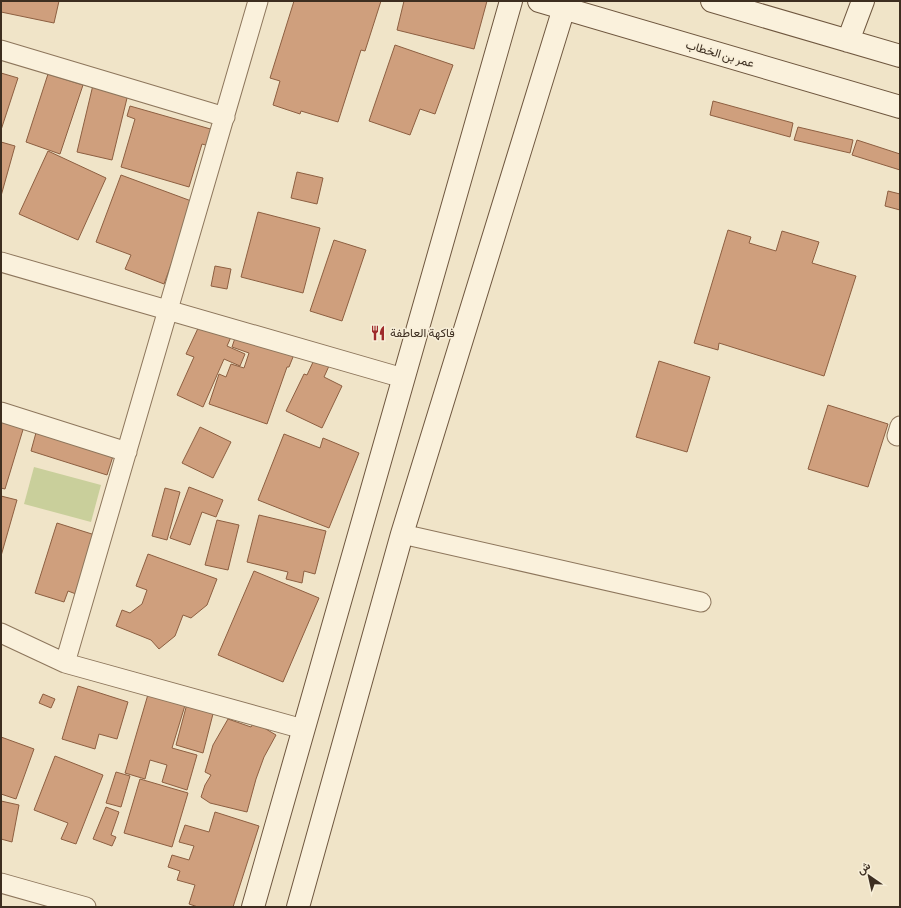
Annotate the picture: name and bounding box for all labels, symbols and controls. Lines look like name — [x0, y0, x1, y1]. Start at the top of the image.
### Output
street label: عمر بن الخطاب — [684, 38, 756, 71]
restaurant icon: فاكهة العاطفة — [369, 324, 387, 342]
place label: فاكهة العاطفة — [390, 326, 455, 341]
north arrow — [849, 856, 889, 896]
text: ش — [855, 859, 873, 877]

